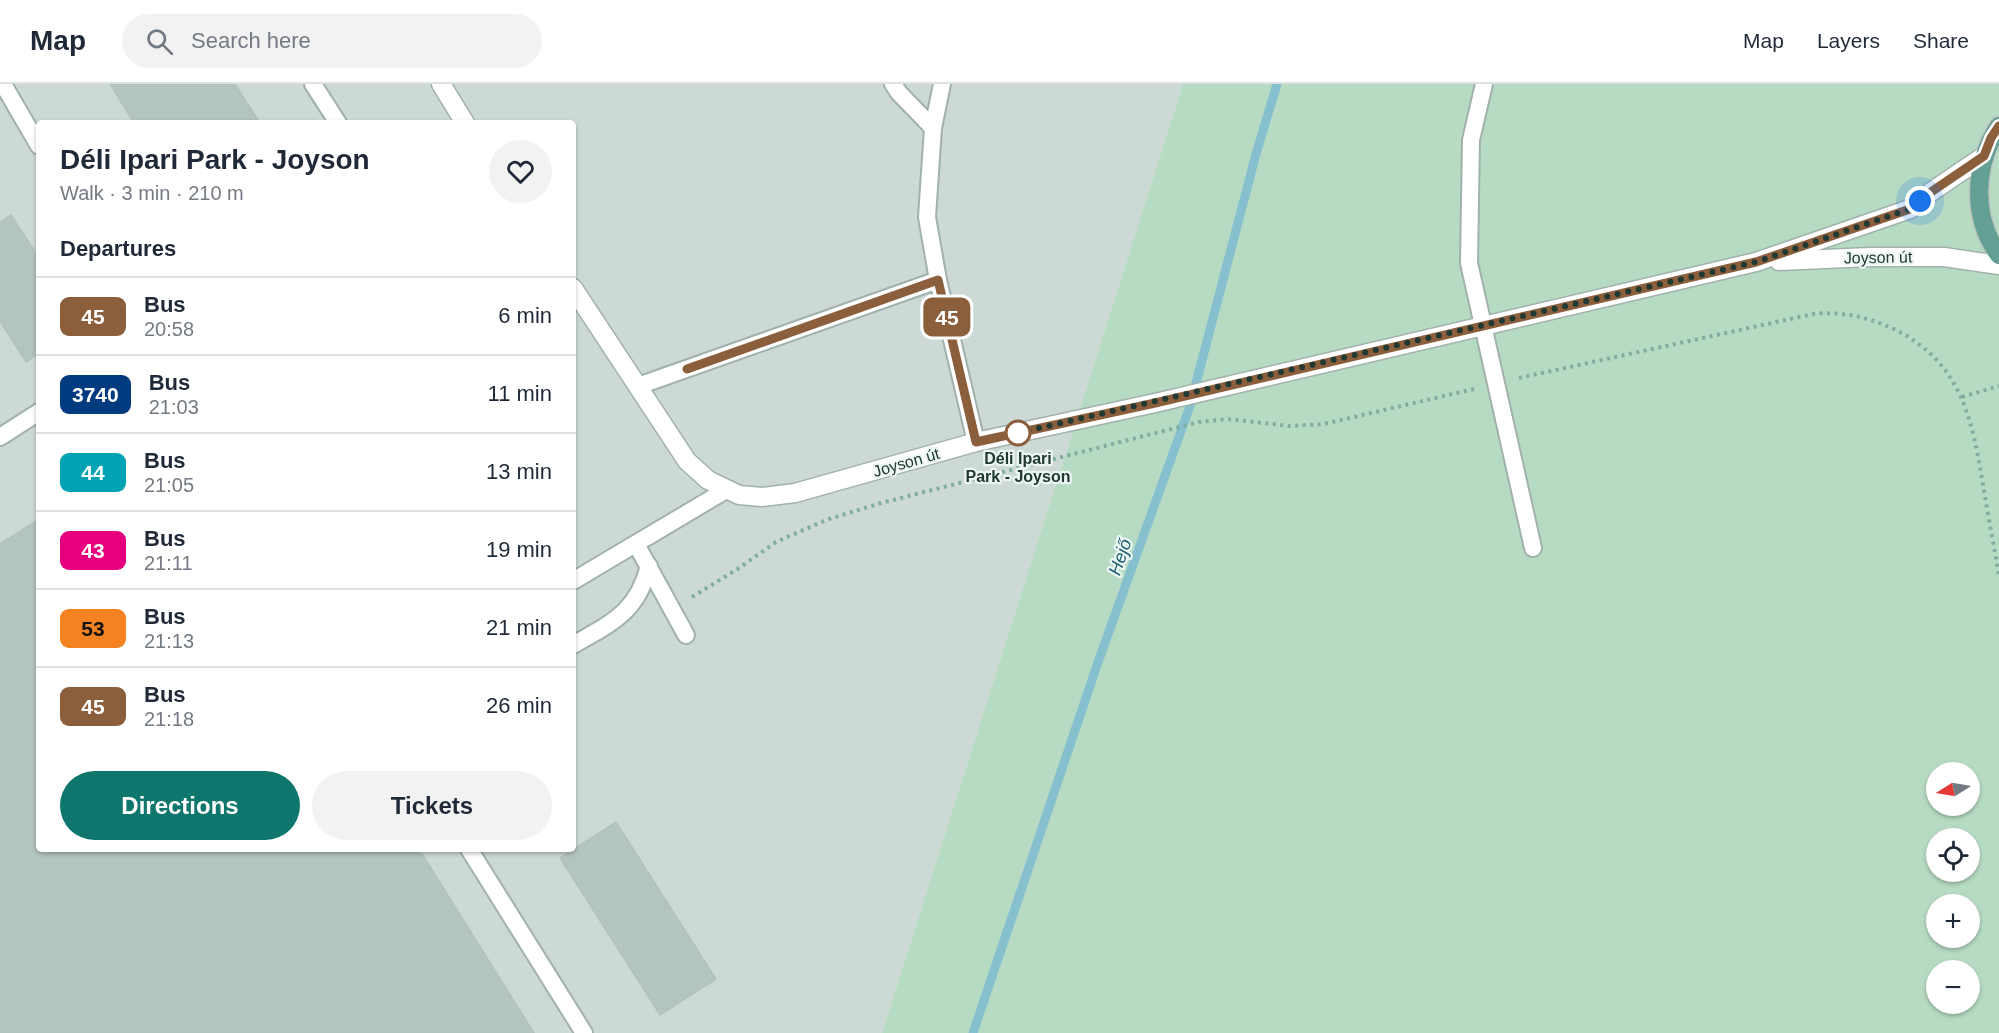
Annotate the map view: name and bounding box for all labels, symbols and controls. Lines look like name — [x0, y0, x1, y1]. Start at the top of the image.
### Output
search box — [122, 14, 542, 68]
text: Map — [30, 25, 86, 56]
icon: search — [143, 25, 176, 58]
text: Search here — [191, 28, 311, 53]
text: Map — [1743, 29, 1784, 52]
text: Layers — [1817, 29, 1880, 52]
text: Share — [1913, 29, 1969, 52]
button: heart — [489, 140, 552, 203]
text: Déli Ipari Park - Joyson — [60, 144, 370, 175]
text: Walk · 3 min · 210 m — [60, 182, 244, 204]
your location — [1905, 186, 1935, 216]
text: Departures — [60, 236, 176, 261]
street label: Joyson út — [1844, 248, 1913, 267]
text: Bus — [144, 292, 186, 317]
line badge: 45 — [920, 298, 974, 336]
text: 6 min — [498, 303, 552, 328]
text: 45 — [81, 305, 105, 328]
text: 45 — [935, 306, 959, 329]
text: 20:58 — [144, 318, 194, 340]
text: Bus — [149, 370, 190, 395]
text: 11 min — [488, 381, 552, 406]
text: 3740 — [72, 383, 119, 406]
text: 21:03 — [149, 396, 199, 418]
marker: Déli Ipari Park - Joyson — [1005, 420, 1031, 446]
street label: Joyson út — [871, 445, 942, 480]
text: Bus — [144, 448, 186, 473]
place label: Déli Ipari Park - Joyson — [966, 450, 1070, 485]
text: 13 min — [486, 459, 552, 484]
text: 44 — [81, 461, 105, 484]
text: 21:05 — [144, 474, 194, 496]
text: Bus — [144, 526, 186, 551]
water label: Hejő — [1105, 535, 1136, 578]
text: 19 min — [486, 537, 552, 562]
text: 43 — [81, 539, 105, 562]
text: 21:11 — [144, 552, 193, 574]
text: Bus — [144, 604, 186, 629]
text: 21 min — [486, 615, 552, 640]
text: 53 — [81, 617, 105, 640]
text: 21:13 — [144, 630, 194, 652]
text: Bus — [144, 682, 186, 707]
text: 26 min — [486, 693, 552, 718]
text: 45 — [81, 695, 105, 718]
text: 21:18 — [144, 708, 194, 730]
north arrow — [1926, 762, 1980, 816]
map controls — [1926, 762, 1980, 1014]
button: Directions — [60, 771, 300, 840]
button: Tickets — [312, 771, 552, 840]
button: locate — [1926, 828, 1980, 882]
button: + — [1926, 894, 1980, 948]
button: − — [1926, 960, 1980, 1014]

